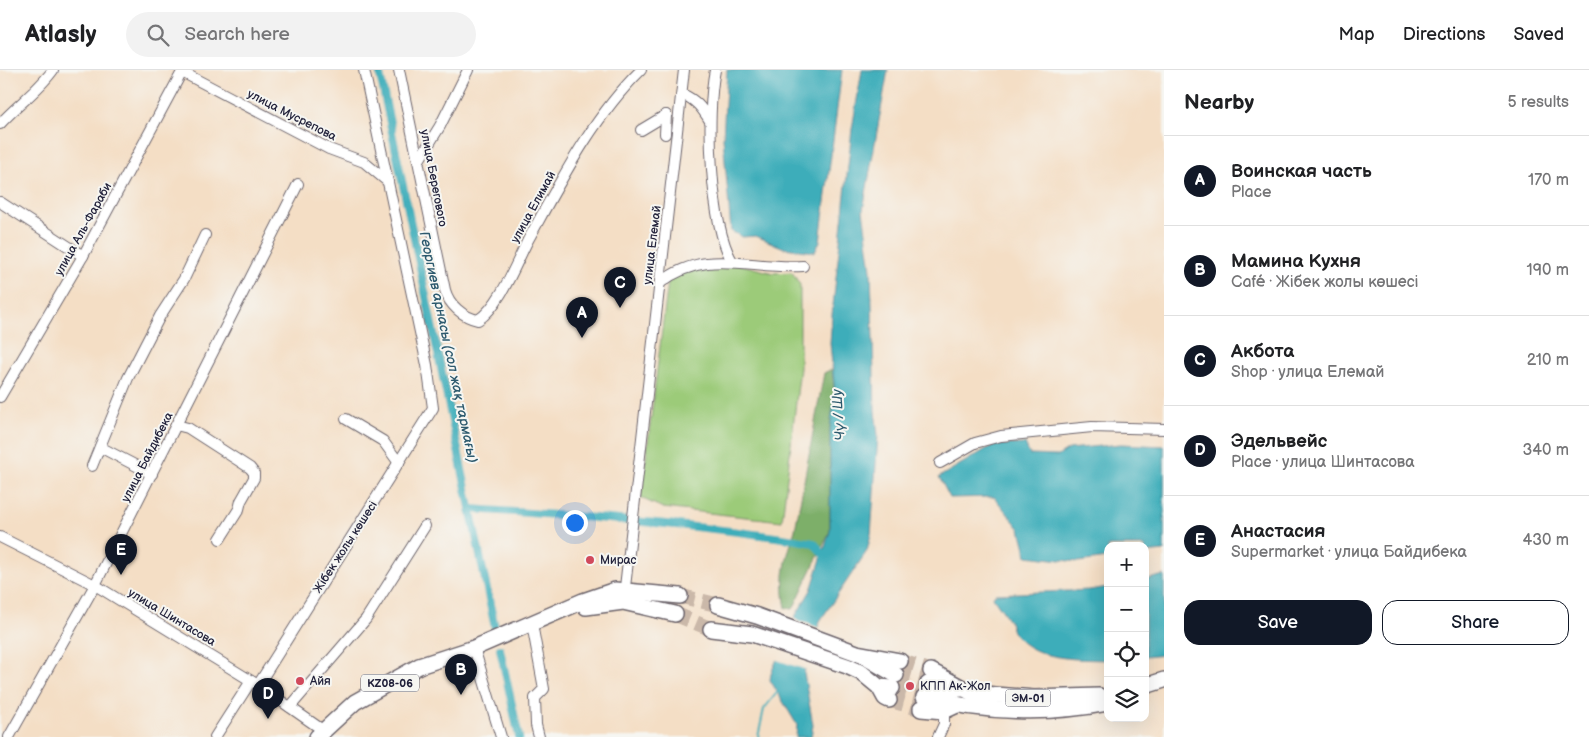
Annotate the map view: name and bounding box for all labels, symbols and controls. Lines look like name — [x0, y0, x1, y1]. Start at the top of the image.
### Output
search box — [126, 12, 476, 57]
text: Atlasly — [25, 20, 96, 49]
icon: search — [144, 21, 172, 49]
text: Search here — [184, 23, 290, 46]
text: Map — [1339, 24, 1375, 45]
text: Directions — [1403, 24, 1485, 45]
text: Saved — [1513, 24, 1564, 45]
street label: улица Мусрепова — [245, 87, 339, 144]
text: Nearby — [1184, 90, 1254, 115]
text: 5 results — [1507, 93, 1569, 112]
street label: улица Берегового — [417, 128, 450, 228]
text: Воинская часть — [1231, 160, 1372, 183]
street label: улица Елимай — [508, 169, 559, 246]
text: A — [1195, 171, 1205, 190]
text: 170 m — [1528, 171, 1569, 190]
street label: улица Аль-Фараби — [52, 180, 115, 279]
text: Place — [1231, 183, 1272, 202]
street label: улица Елемай — [640, 204, 665, 285]
water label: Георгиев арнасы (сол жақ тармағы) — [416, 230, 482, 465]
text: Мамина Кухня — [1231, 250, 1361, 273]
text: B — [1194, 261, 1206, 280]
text: 190 m — [1527, 261, 1569, 280]
pin: C — [604, 267, 636, 308]
text: Café · Жібек жолы көшесі — [1231, 273, 1418, 292]
pin: A — [566, 297, 598, 338]
text: Акбота — [1231, 340, 1294, 363]
text: C — [1194, 351, 1206, 370]
text: 210 m — [1527, 351, 1569, 370]
text: Shop · улица Елемай — [1231, 363, 1384, 382]
water label: Чү / Шу — [828, 388, 849, 441]
street label: улица Байдибека — [118, 410, 177, 505]
text: Эдельвейс — [1231, 430, 1327, 453]
text: D — [1194, 441, 1206, 460]
text: 340 m — [1522, 441, 1569, 460]
text: Place · улица Шинтасова — [1231, 453, 1415, 472]
street label: Жібек жолы көшесі — [310, 498, 381, 596]
your location — [562, 510, 588, 536]
text: Анастасия — [1231, 520, 1326, 543]
text: E — [1195, 531, 1205, 550]
text: 430 m — [1522, 531, 1569, 550]
pin: E — [105, 534, 137, 575]
map controls — [1104, 542, 1149, 722]
button: + — [1104, 542, 1149, 587]
text: Supermarket · улица Байдибека — [1231, 543, 1467, 562]
place label: Мирас — [600, 553, 637, 568]
marker: Мирас — [584, 554, 596, 566]
street label: улица Шинтасова — [125, 585, 218, 649]
button: − — [1104, 587, 1149, 632]
button: Save — [1184, 600, 1372, 645]
button: Share — [1382, 600, 1569, 645]
button: locate — [1104, 632, 1149, 677]
pin: B — [445, 654, 477, 695]
place label: Айя — [309, 674, 331, 689]
road number: KZ08-06 — [361, 674, 419, 692]
marker: Айя — [294, 675, 306, 687]
button: layers — [1104, 677, 1149, 722]
pin: D — [252, 678, 284, 719]
place label: КПП Ак-Жол — [920, 679, 991, 694]
marker: КПП Ак-Жол — [904, 680, 916, 692]
road number: ЭМ-01 — [1006, 690, 1050, 706]

